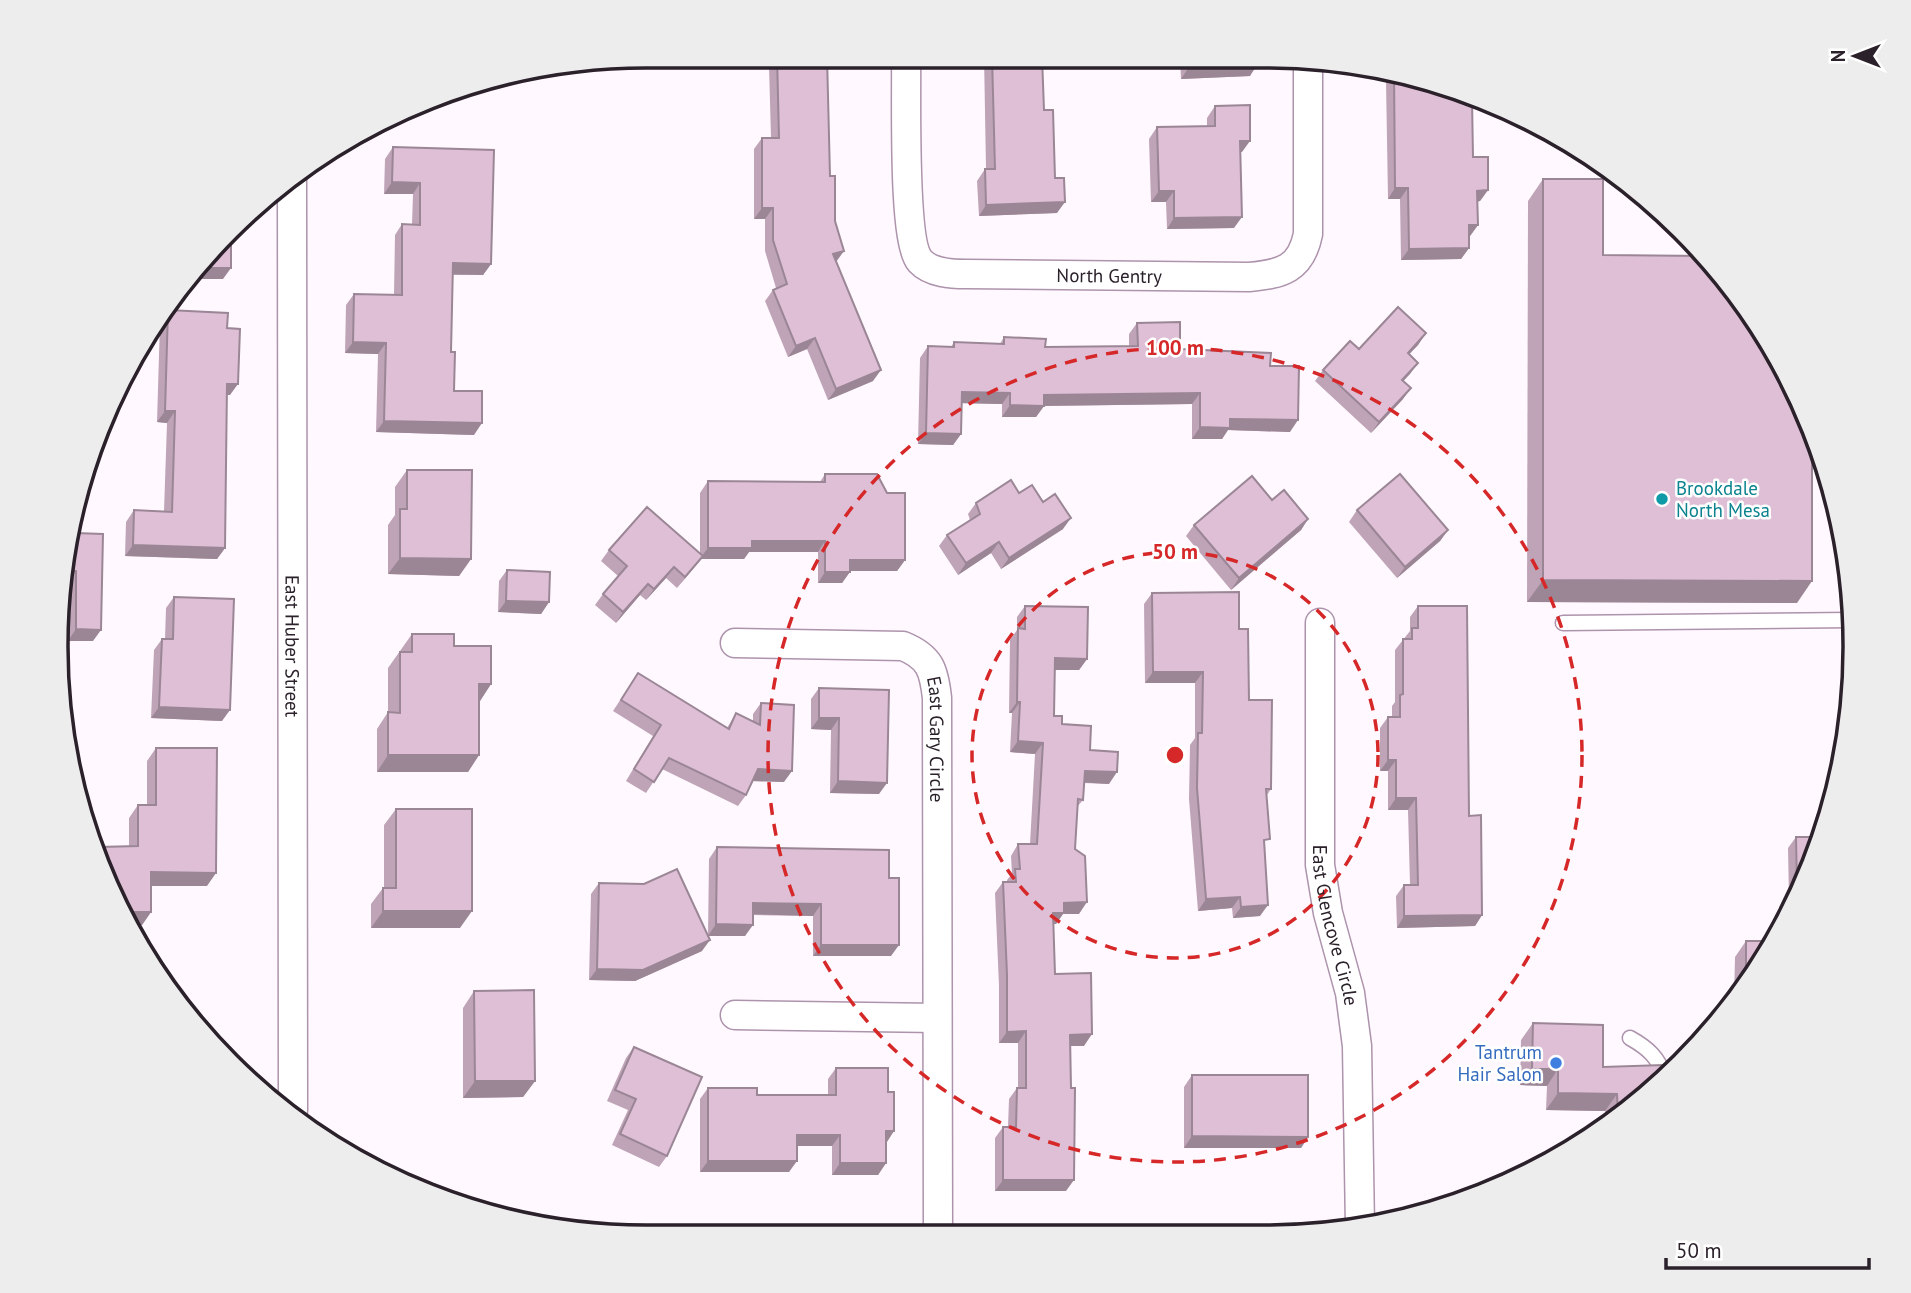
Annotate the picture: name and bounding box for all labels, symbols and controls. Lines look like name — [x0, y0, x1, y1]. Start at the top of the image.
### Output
north arrow — [1820, 21, 1890, 91]
text: N — [1826, 50, 1850, 62]
street label: North Gentry — [1056, 263, 1162, 288]
text: 100 m — [1146, 334, 1204, 361]
place label: Brookdale North Mesa — [1676, 476, 1770, 522]
marker: Brookdale North Mesa — [1654, 491, 1670, 507]
text: 50 m — [1152, 538, 1198, 565]
street label: East Huber Street — [280, 575, 305, 718]
street label: East Gary Circle — [922, 674, 949, 802]
centre of rings — [1163, 743, 1187, 767]
street label: East Glencove Circle — [1308, 845, 1364, 1007]
place label: Tantrum Hair Salon — [1458, 1040, 1542, 1086]
marker: Tantrum Hair Salon — [1548, 1055, 1564, 1071]
scale bar — [1666, 1226, 1869, 1270]
text: 50 m — [1676, 1237, 1722, 1264]

